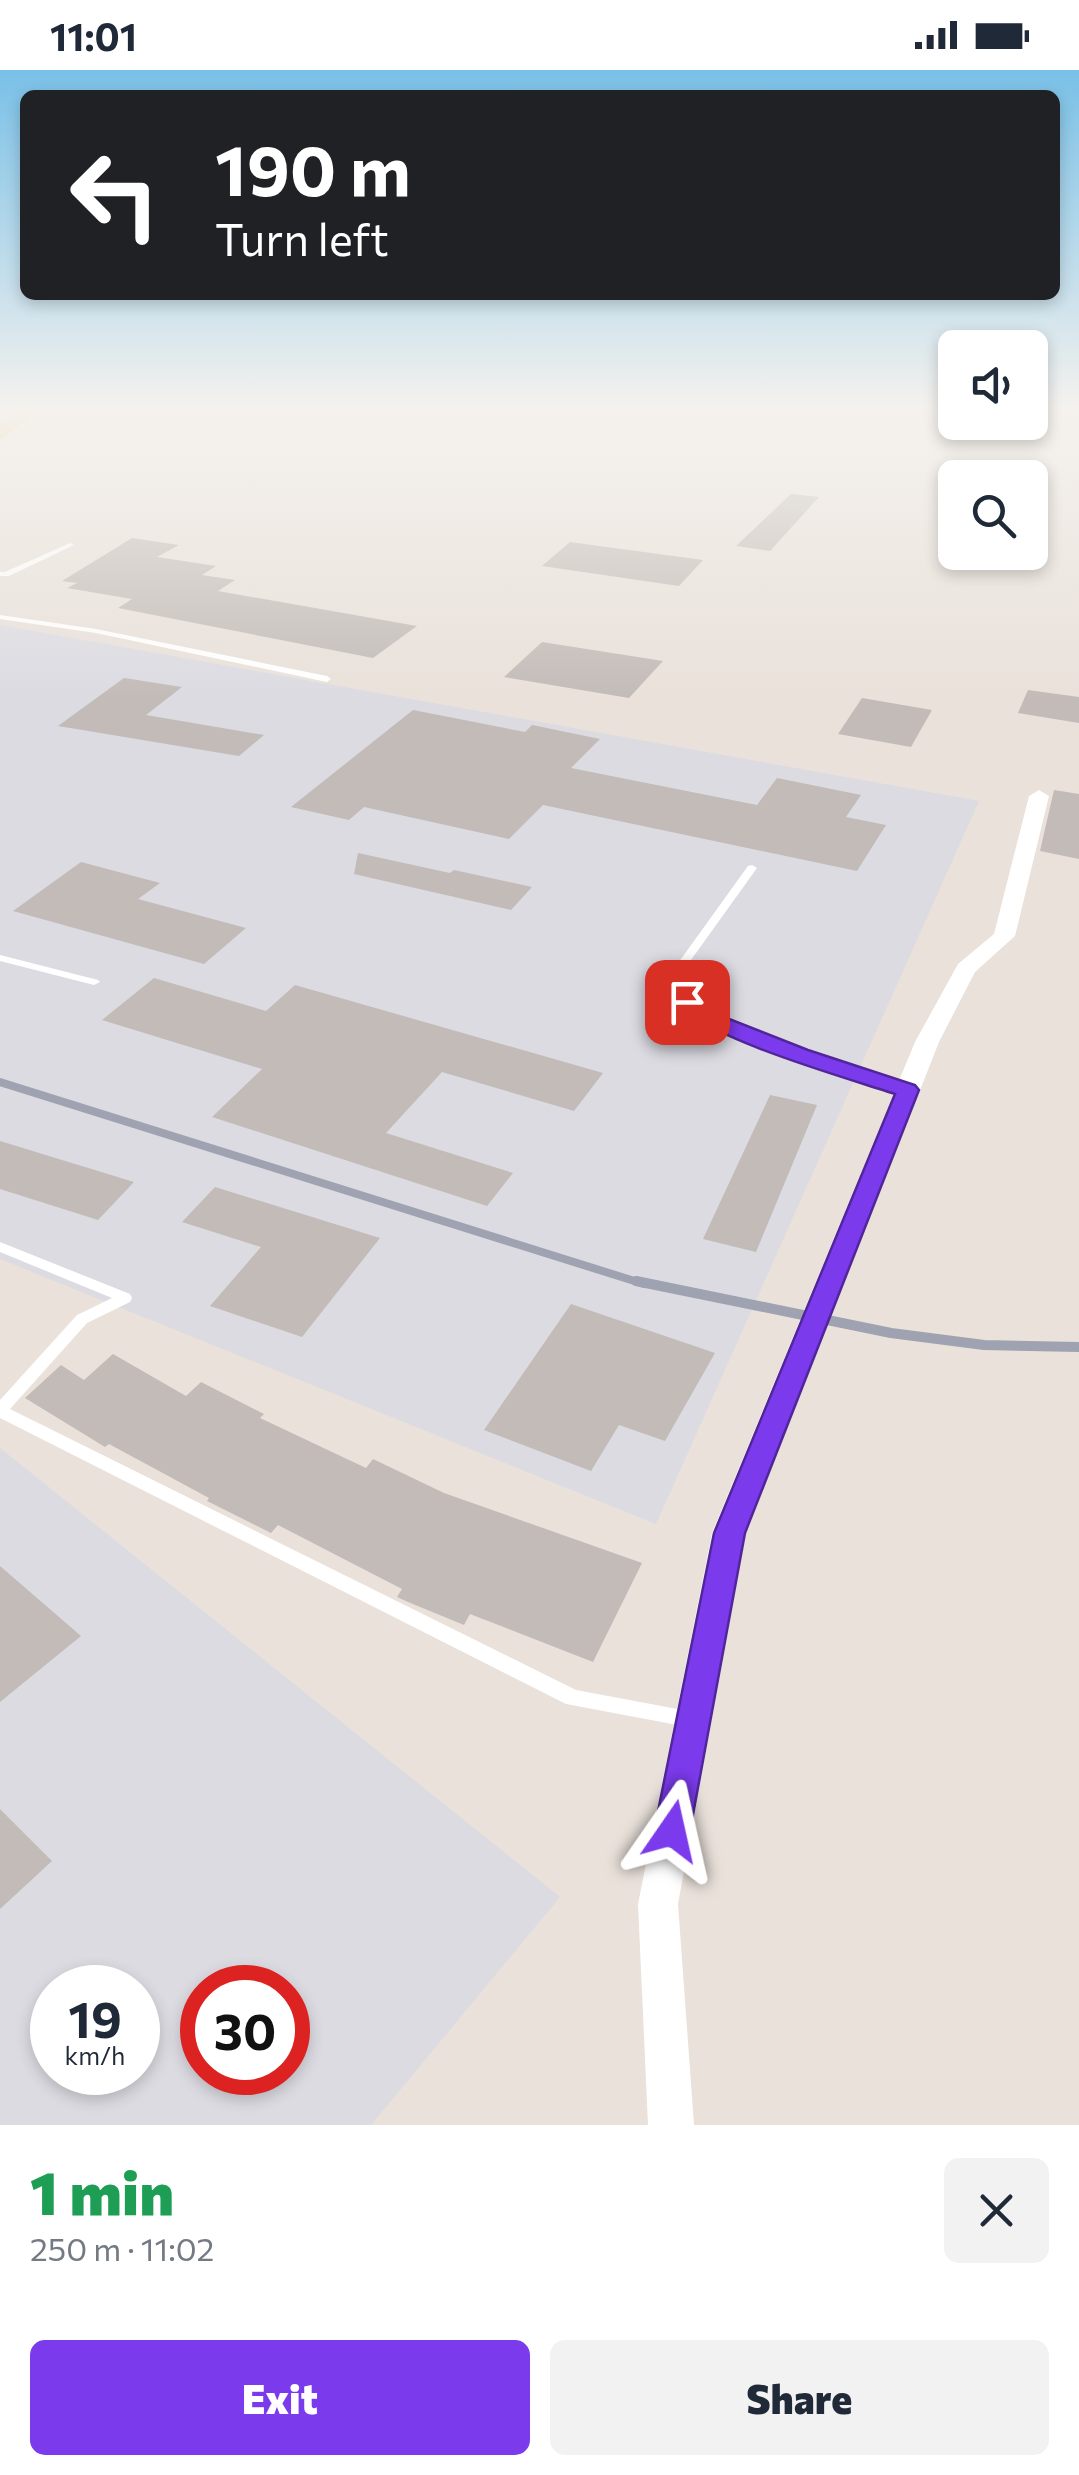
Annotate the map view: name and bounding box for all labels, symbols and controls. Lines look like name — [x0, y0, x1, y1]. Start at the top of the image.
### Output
text: 11:01 — [50, 12, 137, 59]
text: 190 m — [215, 125, 411, 210]
icon: left — [50, 130, 180, 260]
text: Turn left — [215, 210, 389, 265]
map controls — [938, 330, 1048, 570]
button: sound — [938, 330, 1048, 440]
button: search — [938, 460, 1048, 570]
pin — [645, 960, 730, 1045]
icon: arrive — [660, 975, 715, 1030]
position arrow — [620, 1779, 724, 1883]
speed limit sign: 30 — [180, 1965, 310, 2095]
text: 19 — [68, 1987, 122, 2048]
text: km/h — [65, 2040, 125, 2070]
text: 1 min — [30, 2154, 174, 2227]
button: close — [944, 2158, 1049, 2263]
text: 250 m · 11:02 — [30, 2228, 214, 2268]
button: Exit — [30, 2340, 530, 2455]
button: Share — [550, 2340, 1049, 2455]

